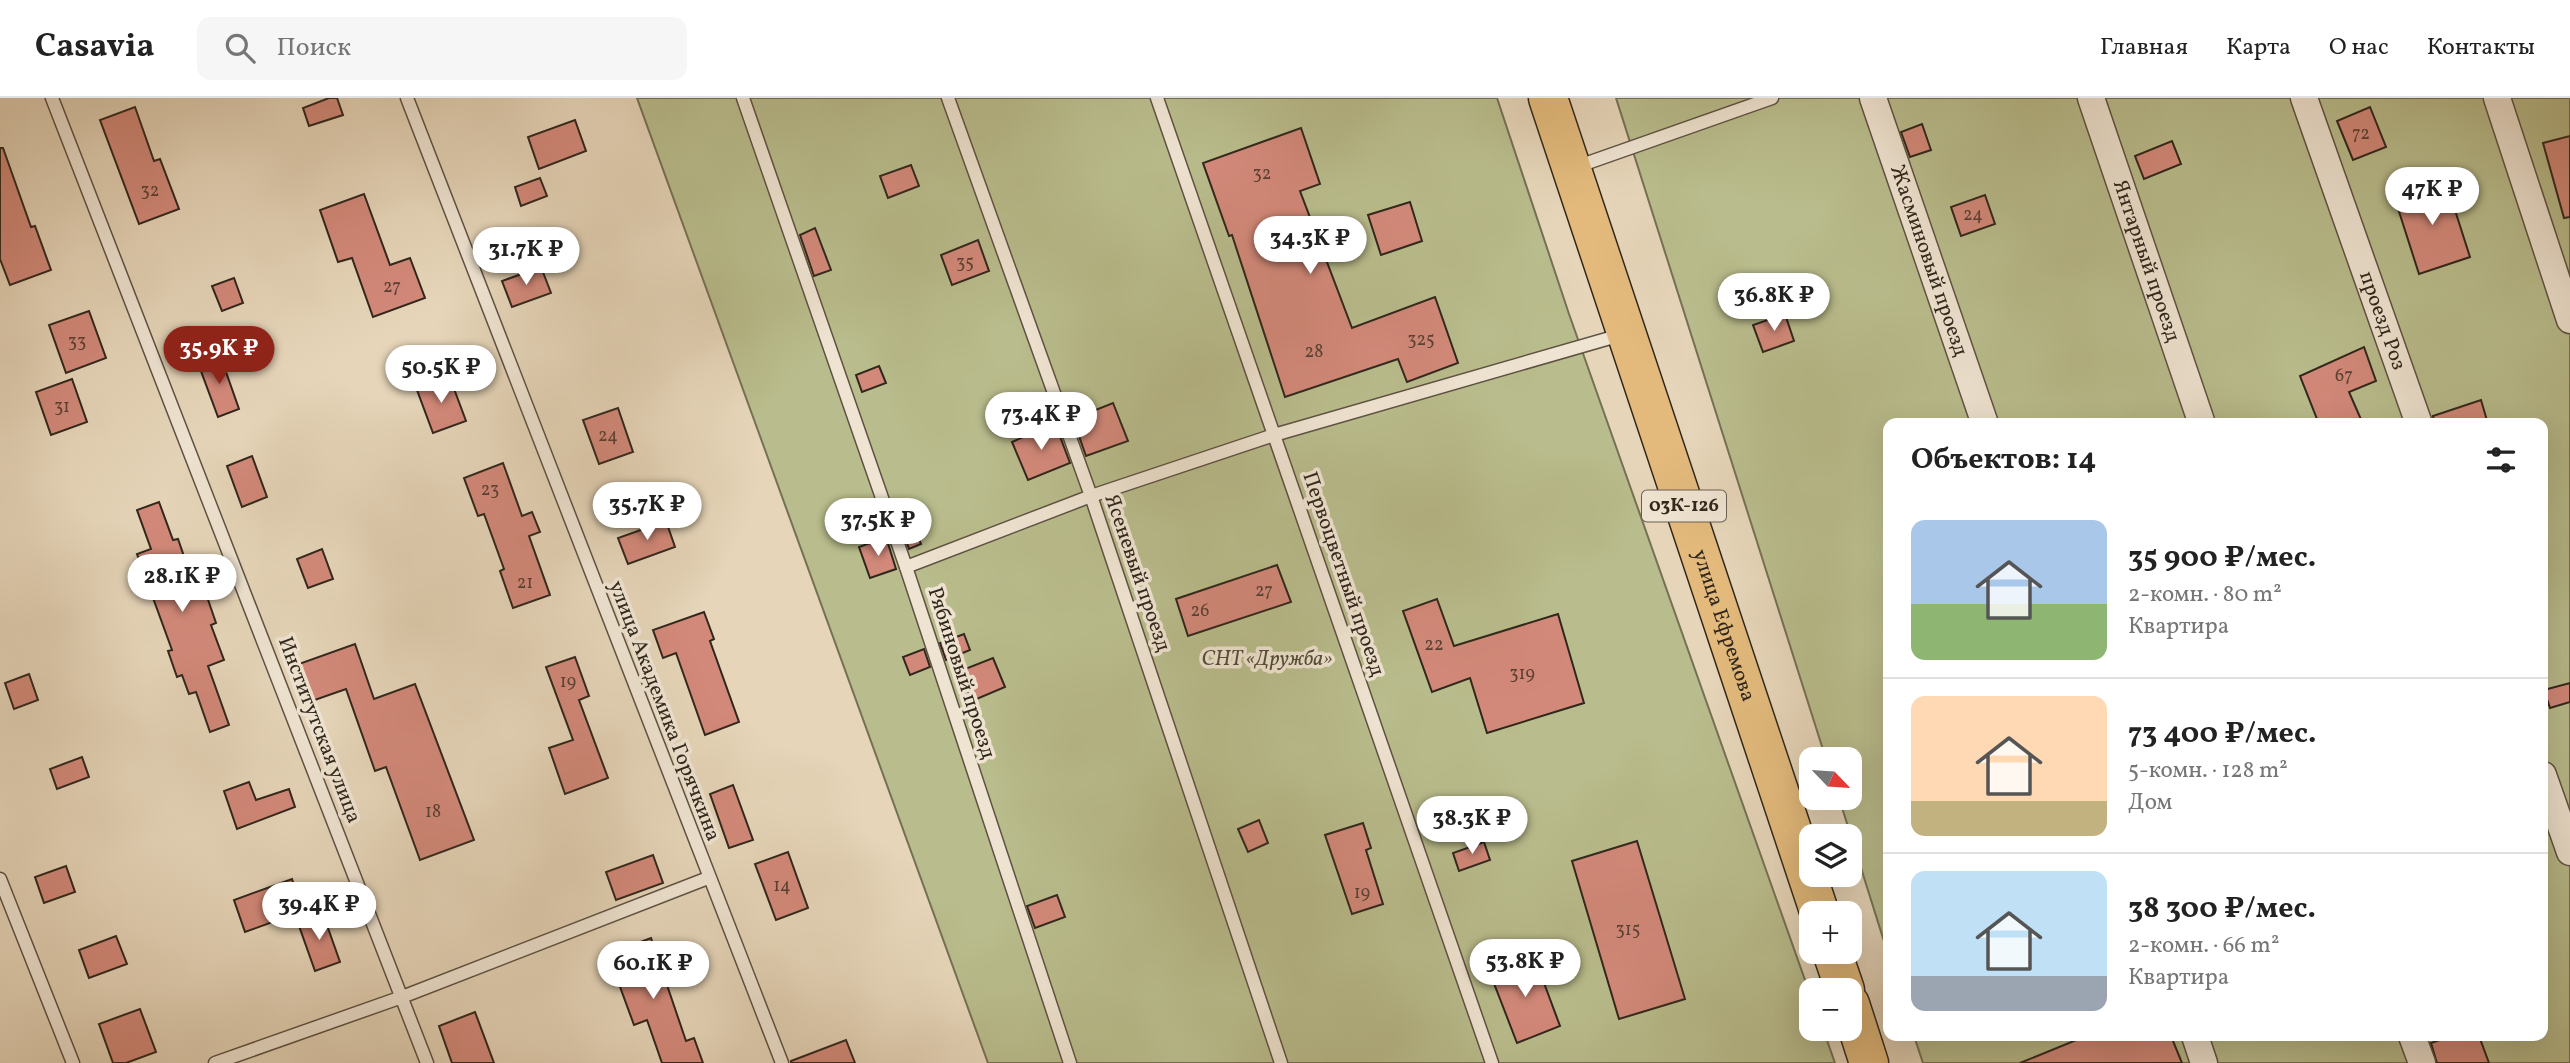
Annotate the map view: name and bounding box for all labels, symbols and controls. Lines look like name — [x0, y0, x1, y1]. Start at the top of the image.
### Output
search box — [197, 17, 687, 80]
text: Casavia — [35, 25, 155, 71]
icon: search — [221, 29, 259, 67]
text: Поиск — [277, 30, 351, 66]
text: Главная — [2100, 31, 2188, 65]
text: Карта — [2226, 31, 2291, 65]
text: О нас — [2329, 31, 2389, 65]
text: Контакты — [2427, 31, 2535, 65]
house number: 72 — [2352, 122, 2370, 147]
street label: Жасминовый проезд — [1883, 161, 1975, 360]
house number: 32 — [1253, 162, 1271, 187]
pin: 47K ₽ — [2383, 167, 2481, 227]
text: 47K ₽ — [2401, 174, 2463, 206]
street label: Янтарный проезд — [2105, 176, 2188, 346]
house number: 32 — [141, 179, 159, 204]
house number: 24 — [1963, 203, 1983, 228]
pin: 34.3K ₽ — [1245, 216, 1375, 276]
text: 34.3K ₽ — [1270, 223, 1350, 255]
pin: 31.7K ₽ — [461, 228, 591, 287]
text: 31.7K ₽ — [489, 234, 563, 266]
house number: 35 — [956, 251, 974, 276]
street label: проезд Роз — [2352, 267, 2413, 374]
pin: 36.8K ₽ — [1709, 274, 1839, 333]
house number: 27 — [383, 275, 401, 300]
text: 36.8K ₽ — [1734, 280, 1814, 312]
pin: 35.9K ₽ — [154, 327, 284, 386]
house number: 325 — [1407, 328, 1435, 353]
house number: 33 — [68, 330, 86, 355]
text: 35.9K ₽ — [179, 333, 259, 365]
house number: 28 — [1305, 340, 1323, 365]
pin: 50.5K ₽ — [376, 345, 506, 405]
text: 50.5K ₽ — [401, 352, 481, 384]
house number: 67 — [2335, 364, 2353, 389]
pin: 73.4K ₽ — [976, 392, 1106, 452]
house number: 31 — [54, 395, 70, 420]
text: 73.4K ₽ — [1001, 399, 1081, 431]
house number: 24 — [598, 424, 618, 449]
text: Объектов: 14 — [1911, 439, 2096, 481]
icon: filters — [2482, 441, 2520, 479]
street label: Первоцветный проезд — [1294, 468, 1392, 680]
house number: 23 — [481, 478, 499, 503]
pin: 35.7K ₽ — [582, 482, 712, 542]
text: 35.7K ₽ — [609, 489, 685, 521]
road number: 03К-126 — [1642, 490, 1726, 522]
street label: Ясеневый проезд — [1097, 491, 1178, 656]
pin: 37.5K ₽ — [813, 498, 943, 558]
text: 37.5K ₽ — [841, 505, 915, 537]
text: 35 900 ₽/мес. — [2128, 537, 2316, 579]
street label: улица Ефремова — [1685, 546, 1763, 705]
icon: home — [1967, 548, 2051, 632]
pin: 28.1K ₽ — [117, 554, 247, 614]
text: 28.1K ₽ — [144, 561, 220, 593]
house number: 21 — [517, 571, 533, 596]
street label: улица Академика Горячкина — [601, 577, 727, 845]
house number: 27 — [1255, 579, 1273, 604]
text: 2-комн. · 80 m² — [2128, 579, 2282, 611]
street label: Рябиновый проезд — [920, 584, 1002, 763]
house number: 26 — [1191, 599, 1209, 624]
text: Квартира — [2128, 611, 2229, 643]
street label: Институтская улица — [270, 632, 368, 828]
house number: 22 — [1424, 633, 1444, 658]
park label: СНТ «Дружба» — [1201, 645, 1333, 674]
house number: 319 — [1509, 662, 1535, 687]
house number: 19 — [560, 670, 576, 695]
text: 73 400 ₽/мес. — [2128, 713, 2316, 755]
icon: home — [1967, 724, 2051, 808]
north arrow — [1799, 747, 1862, 810]
map controls — [1799, 747, 1862, 1041]
text: 5-комн. · 128 m² — [2128, 755, 2288, 787]
text: Дом — [2128, 787, 2172, 819]
pin: 38.3K ₽ — [1407, 796, 1537, 856]
house number: 18 — [425, 800, 441, 825]
text: 38.3K ₽ — [1433, 803, 1511, 835]
button: layers — [1799, 824, 1862, 887]
house number: 14 — [773, 874, 791, 899]
house number: 19 — [1354, 881, 1370, 906]
pin: 39.4K ₽ — [254, 882, 384, 942]
text: 38 300 ₽/мес. — [2128, 888, 2316, 930]
text: 39.4K ₽ — [278, 889, 360, 921]
icon: home — [1967, 899, 2051, 983]
button: + — [1799, 901, 1862, 964]
house number: 315 — [1616, 918, 1640, 943]
text: 2-комн. · 66 m² — [2128, 930, 2279, 962]
pin: 53.8K ₽ — [1460, 940, 1590, 999]
pin: 60.1K ₽ — [588, 942, 718, 1001]
text: 53.8K ₽ — [1486, 946, 1564, 978]
text: 60.1K ₽ — [613, 948, 693, 980]
text: Квартира — [2128, 962, 2229, 994]
button: − — [1799, 978, 1862, 1041]

